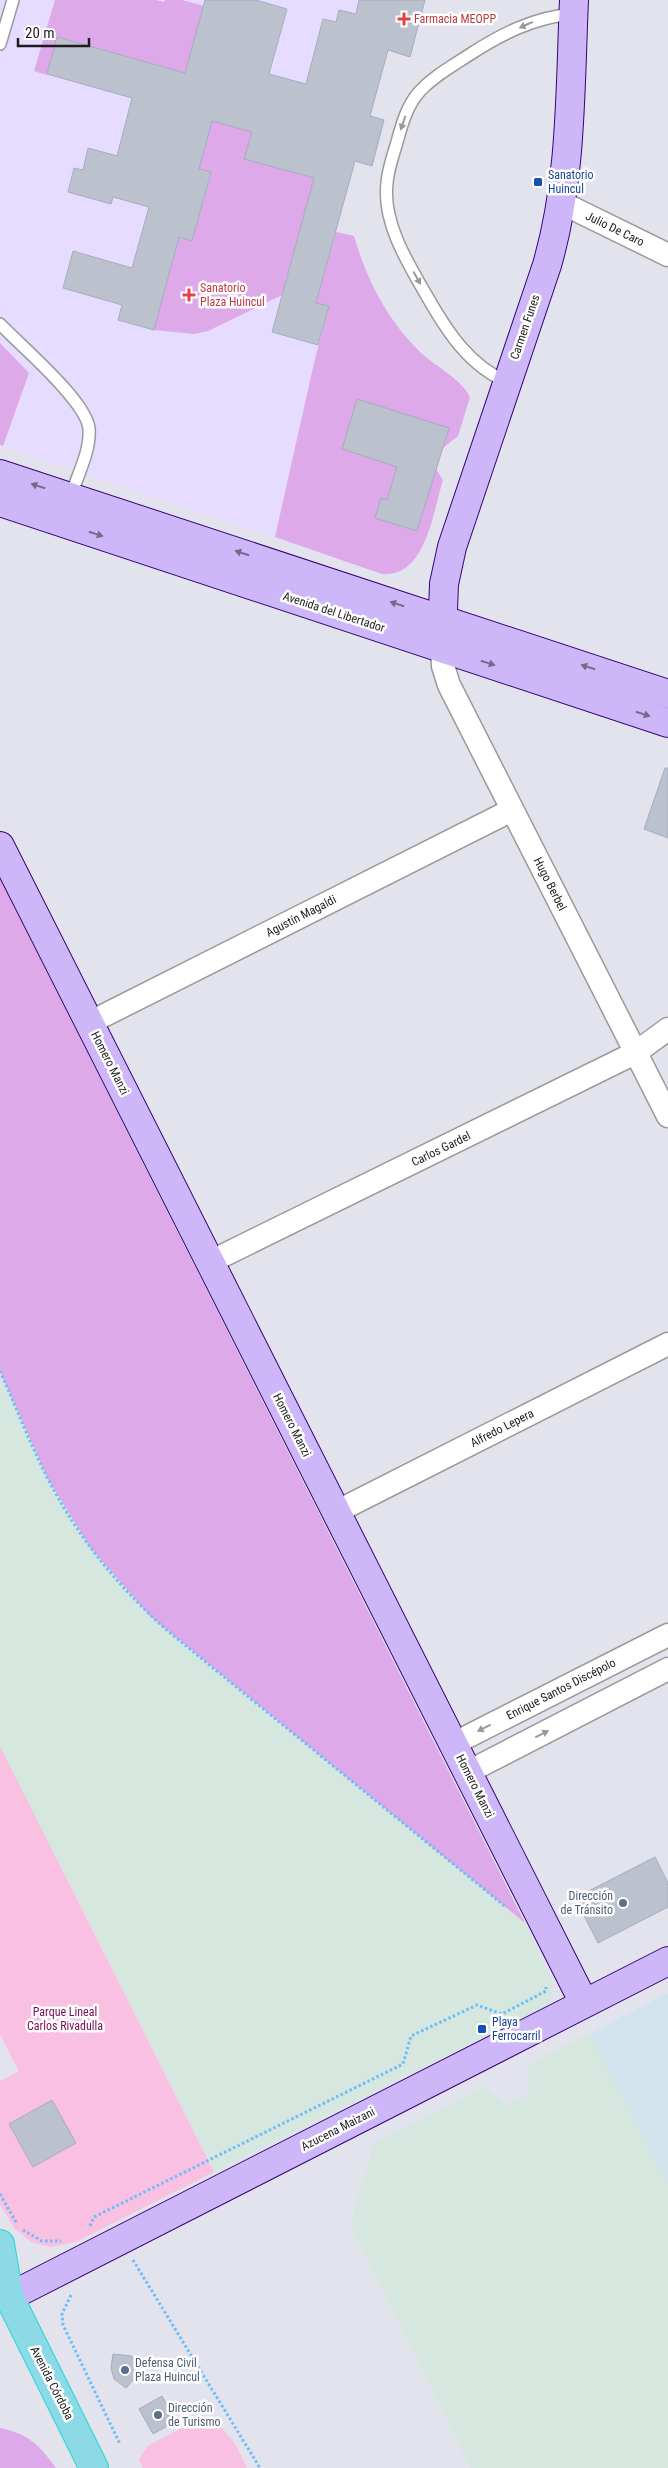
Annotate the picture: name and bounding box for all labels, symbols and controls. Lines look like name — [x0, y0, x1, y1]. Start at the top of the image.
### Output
place label: Farmacia MEOPP — [414, 12, 496, 26]
marker: Farmacia MEOPP — [398, 13, 410, 25]
scale bar — [18, 15, 89, 47]
one-way arrow — [519, 21, 533, 29]
text: 20 m — [25, 24, 55, 42]
one-way arrow — [399, 116, 406, 131]
place label: Sanatorio Huincul — [548, 168, 593, 196]
marker: Sanatorio Huincul — [532, 176, 544, 188]
street label: Julio De Caro — [584, 209, 646, 249]
one-way arrow — [413, 270, 421, 285]
place label: Sanatorio Plaza Huincul — [200, 281, 265, 309]
marker: Sanatorio Plaza Huincul — [182, 288, 196, 302]
street label: Carmen Funes — [507, 293, 543, 361]
one-way arrow — [30, 482, 45, 490]
one-way arrow — [89, 530, 104, 538]
one-way arrow — [235, 549, 250, 557]
street label: Avenida del Libertador — [281, 589, 387, 635]
one-way arrow — [389, 600, 404, 607]
one-way arrow — [481, 660, 496, 667]
one-way arrow — [581, 663, 596, 671]
one-way arrow — [635, 711, 650, 718]
street label: Hugo Berbel — [531, 855, 569, 913]
street label: Agustín Magaldi — [264, 892, 338, 940]
street label: Homero Manzi — [88, 1029, 132, 1097]
street label: Carlos Gardel — [409, 1129, 473, 1169]
street label: Homero Manzi — [270, 1391, 314, 1459]
street label: Alfredo Lepera — [468, 1406, 536, 1450]
street label: Enrique Santos Discépolo — [504, 1655, 618, 1723]
one-way arrow — [477, 1724, 492, 1732]
one-way arrow — [535, 1730, 549, 1738]
street label: Homero Manzi — [453, 1752, 497, 1820]
place label: Dirección de Tránsito — [560, 1889, 613, 1917]
marker: Dirección de Tránsito — [617, 1897, 629, 1909]
park label: Parque Lineal Carlos Rivadulla — [27, 2005, 103, 2033]
place label: Playa Ferrocarril — [492, 2015, 541, 2043]
marker: Playa Ferrocarril — [476, 2023, 488, 2035]
street label: Azucena Maizani — [299, 2104, 377, 2154]
street label: Avenida Córdoba — [28, 2344, 77, 2422]
place label: Defensa Civil Plaza Huincul — [135, 2356, 200, 2384]
marker: Defensa Civil Plaza Huincul — [119, 2364, 131, 2376]
place label: Dirección de Turismo — [168, 2401, 221, 2429]
marker: Dirección de Turismo — [152, 2409, 164, 2421]

